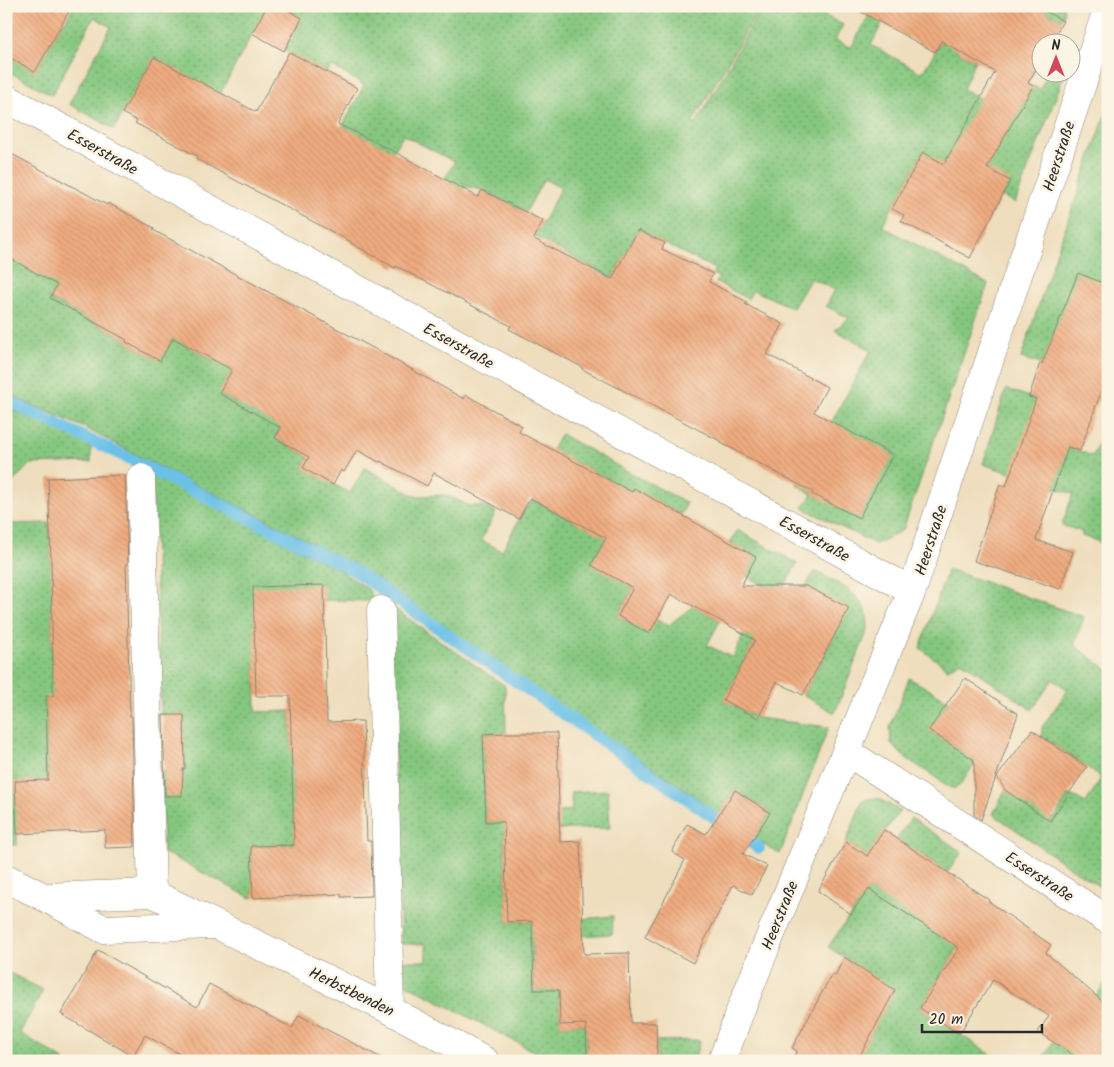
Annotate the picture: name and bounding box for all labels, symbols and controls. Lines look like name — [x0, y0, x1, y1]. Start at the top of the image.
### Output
north arrow — [1032, 32, 1082, 82]
text: N — [1052, 35, 1061, 57]
street label: Heerstraße — [1036, 118, 1083, 195]
street label: Esserstraße — [62, 123, 142, 182]
street label: Esserstraße — [418, 317, 498, 376]
street label: Heerstraße — [908, 502, 955, 579]
street label: Esserstraße — [774, 510, 854, 569]
street label: Esserstraße — [1000, 846, 1079, 909]
street label: Heerstraße — [755, 877, 806, 954]
street label: Herbstbenden — [304, 961, 398, 1024]
scale bar — [922, 1002, 1042, 1034]
text: 20 m — [929, 1008, 963, 1032]

